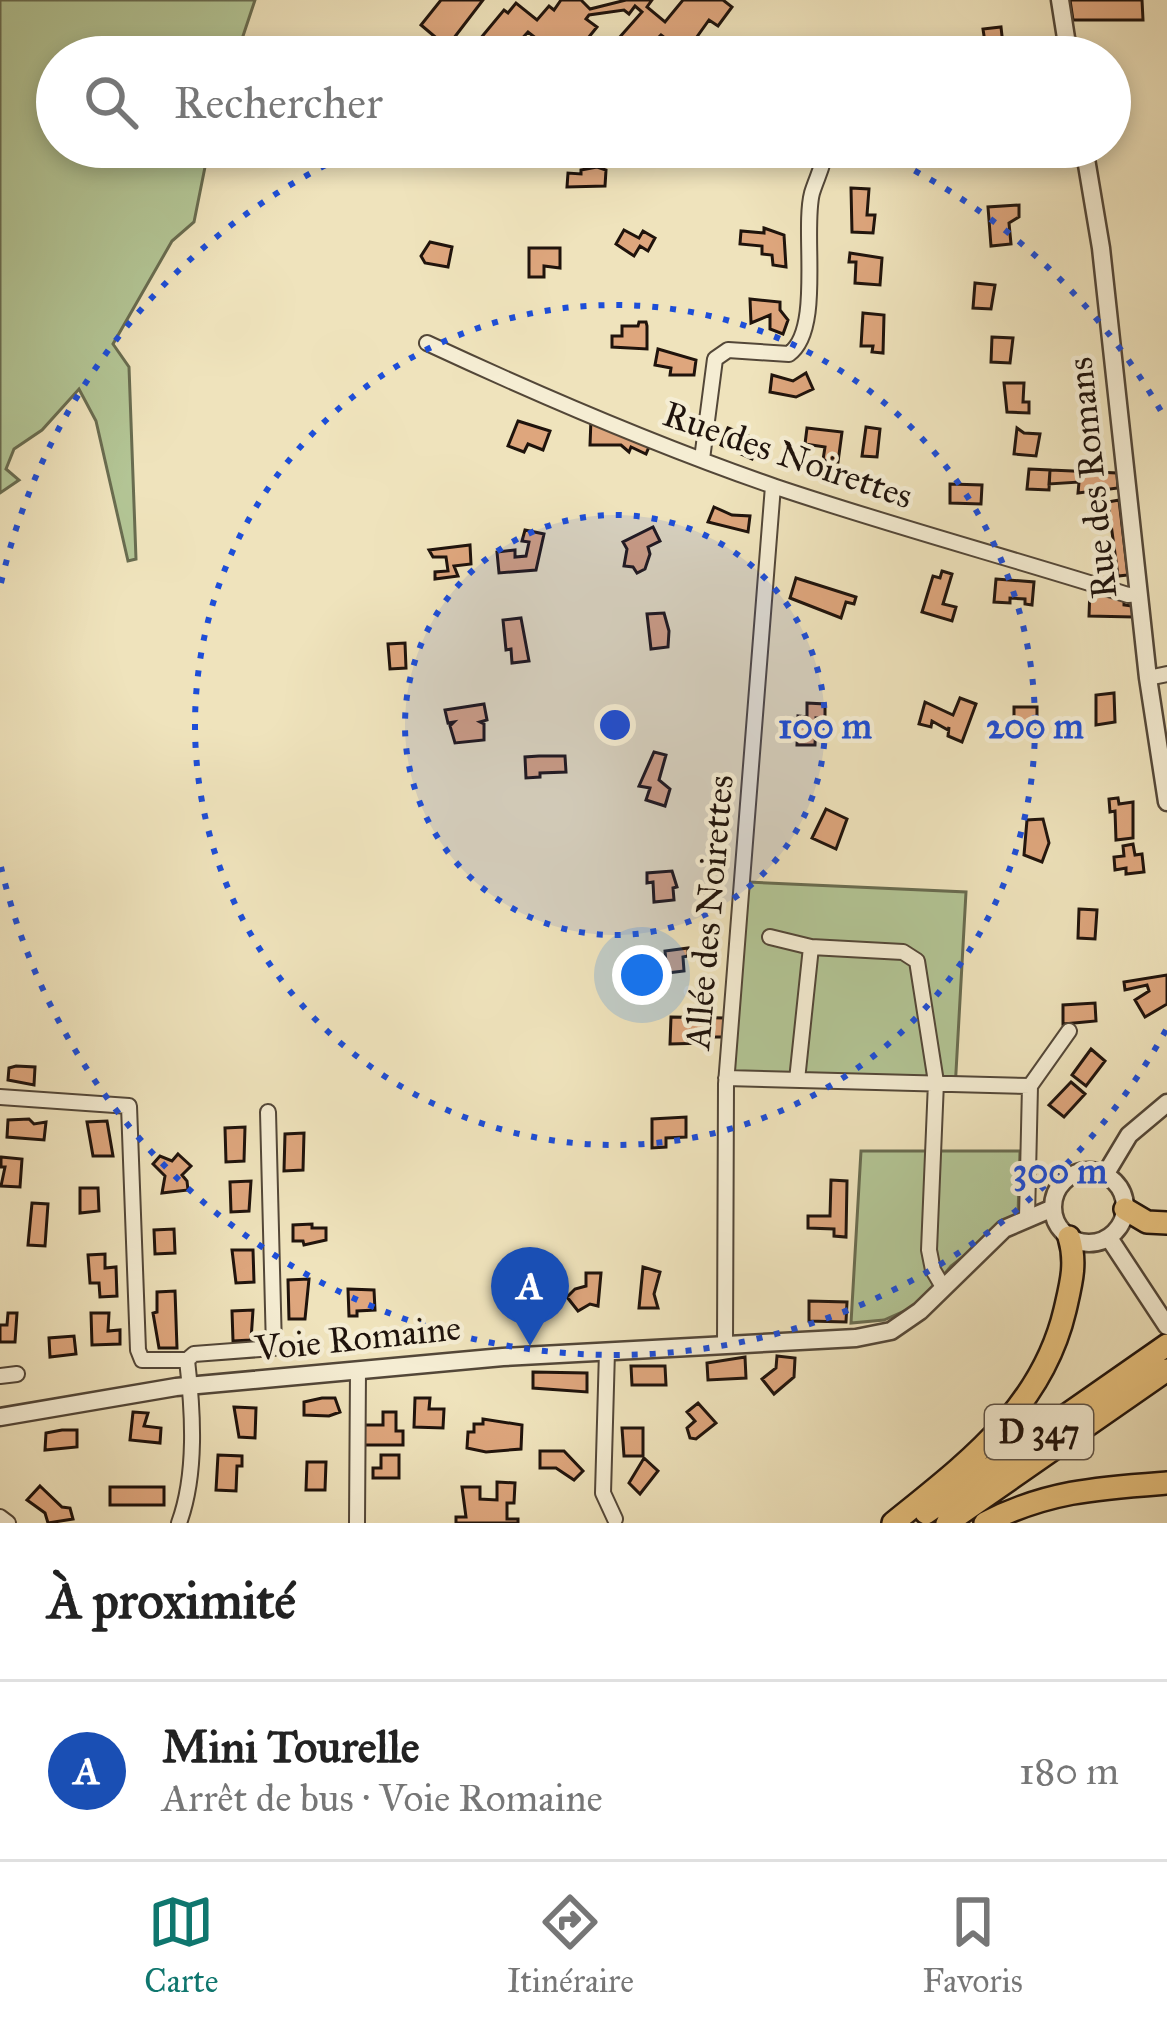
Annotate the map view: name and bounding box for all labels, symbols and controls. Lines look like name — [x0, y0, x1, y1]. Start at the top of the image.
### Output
search box — [36, 36, 1131, 168]
icon: search — [78, 69, 144, 135]
text: Rechercher — [174, 75, 383, 130]
street label: Rue des Romans — [1057, 355, 1127, 601]
street label: Rue des Noirettes — [657, 392, 919, 518]
centre of rings — [594, 704, 636, 746]
text: 100 m — [778, 704, 873, 748]
text: 200 m — [986, 704, 1085, 748]
street label: Allée des Noirettes — [675, 773, 743, 1053]
your location — [612, 945, 672, 1005]
text: 300 m — [1013, 1149, 1108, 1193]
pin: A — [491, 1247, 569, 1346]
street label: Voie Romaine — [252, 1305, 463, 1371]
road number: D 347 — [985, 1405, 1093, 1459]
text: À proximité — [48, 1570, 296, 1632]
text: Mini Tourelle — [162, 1719, 419, 1774]
text: A — [74, 1747, 100, 1795]
text: 180 m — [1019, 1747, 1119, 1795]
text: Arrêt de bus · Voie Romaine — [162, 1774, 603, 1822]
tab: Carte — [144, 1889, 218, 2001]
tab: Itinéraire — [507, 1889, 634, 2001]
tab: Favoris — [922, 1889, 1023, 2001]

